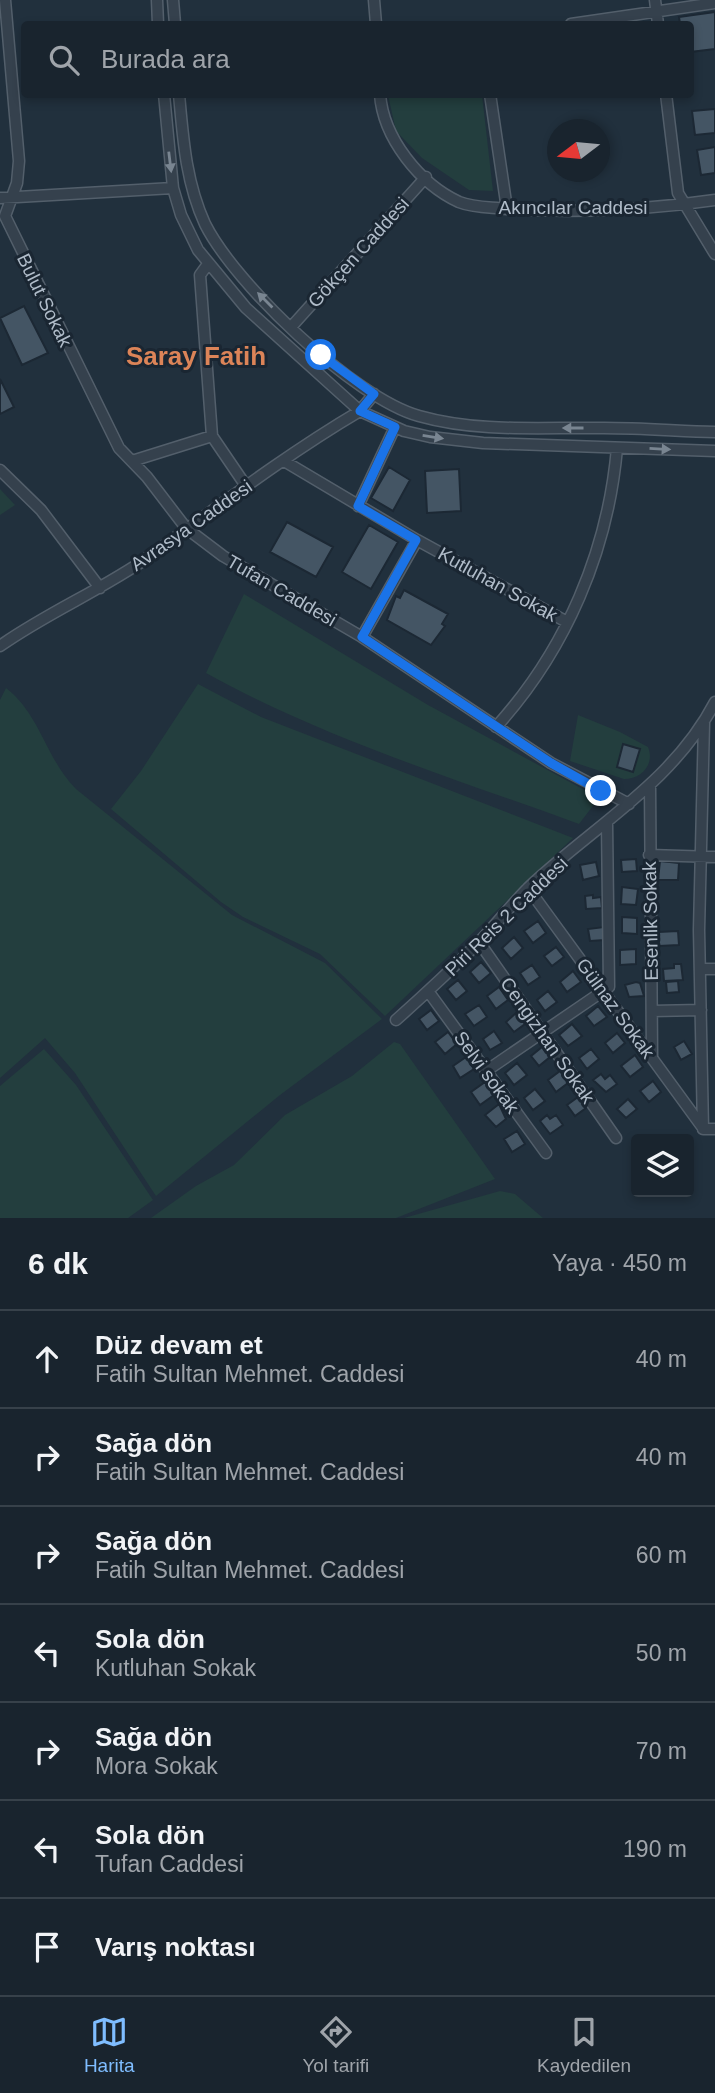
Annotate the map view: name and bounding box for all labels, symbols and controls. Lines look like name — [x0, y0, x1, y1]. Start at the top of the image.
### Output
search box — [21, 21, 694, 98]
icon: search — [45, 41, 83, 79]
text: Burada ara — [101, 44, 230, 74]
north arrow — [547, 119, 610, 182]
one-way arrow — [164, 152, 175, 174]
street label: Gökçen Caddesi — [304, 193, 413, 312]
street label: Akıncılar Caddesi — [499, 197, 647, 218]
street label: Bulut Sokak — [13, 250, 76, 351]
one-way arrow — [257, 292, 273, 309]
route start — [305, 339, 336, 370]
district label: Saray Fatih — [126, 341, 266, 371]
one-way arrow — [562, 422, 584, 434]
one-way arrow — [422, 431, 444, 442]
one-way arrow — [649, 444, 671, 455]
street label: Avrasya Caddesi — [127, 476, 256, 575]
street label: Kutluhan Sokak — [434, 543, 561, 626]
street label: Tufan Caddesi — [223, 551, 340, 630]
route end — [585, 775, 616, 806]
street label: Piri Reis 2 Caddesi — [441, 853, 572, 980]
street label: Esenlik Sokak — [639, 861, 662, 981]
street label: Gülnaz Sokak — [572, 954, 659, 1063]
street label: Cengizhan Sokak — [496, 973, 599, 1108]
street label: Selvi sokak — [450, 1027, 524, 1118]
map controls — [631, 1134, 694, 1197]
button: layers — [631, 1134, 694, 1197]
text: 6 dk — [28, 1247, 88, 1280]
text: Yaya · 450 m — [552, 1250, 687, 1276]
text: Düz devam et — [95, 1330, 263, 1360]
icon: ahead — [28, 1340, 66, 1378]
text: 40 m — [636, 1346, 687, 1372]
text: Fatih Sultan Mehmet. Caddesi — [95, 1361, 404, 1387]
text: Sağa dön — [95, 1428, 212, 1458]
icon: right — [28, 1438, 66, 1476]
text: 40 m — [636, 1444, 687, 1470]
text: Fatih Sultan Mehmet. Caddesi — [95, 1459, 404, 1485]
text: Sağa dön — [95, 1526, 212, 1556]
icon: right — [28, 1536, 66, 1574]
text: 60 m — [636, 1542, 687, 1568]
text: Fatih Sultan Mehmet. Caddesi — [95, 1557, 404, 1583]
text: Sola dön — [95, 1624, 205, 1654]
icon: left — [28, 1634, 66, 1672]
text: 50 m — [636, 1640, 687, 1666]
text: Kutluhan Sokak — [95, 1655, 256, 1681]
text: Sağa dön — [95, 1722, 212, 1752]
icon: right — [28, 1732, 66, 1770]
text: 70 m — [636, 1738, 687, 1764]
text: Mora Sokak — [95, 1753, 218, 1779]
text: Sola dön — [95, 1820, 205, 1850]
icon: left — [28, 1830, 66, 1868]
text: 190 m — [623, 1836, 687, 1862]
text: Tufan Caddesi — [95, 1851, 244, 1877]
icon: arrive — [28, 1928, 66, 1966]
text: Varış noktası — [95, 1932, 255, 1962]
tab: Harita — [84, 2013, 135, 2077]
tab: Yol tarifi — [302, 2013, 369, 2077]
tab: Kaydedilen — [537, 2013, 631, 2077]

